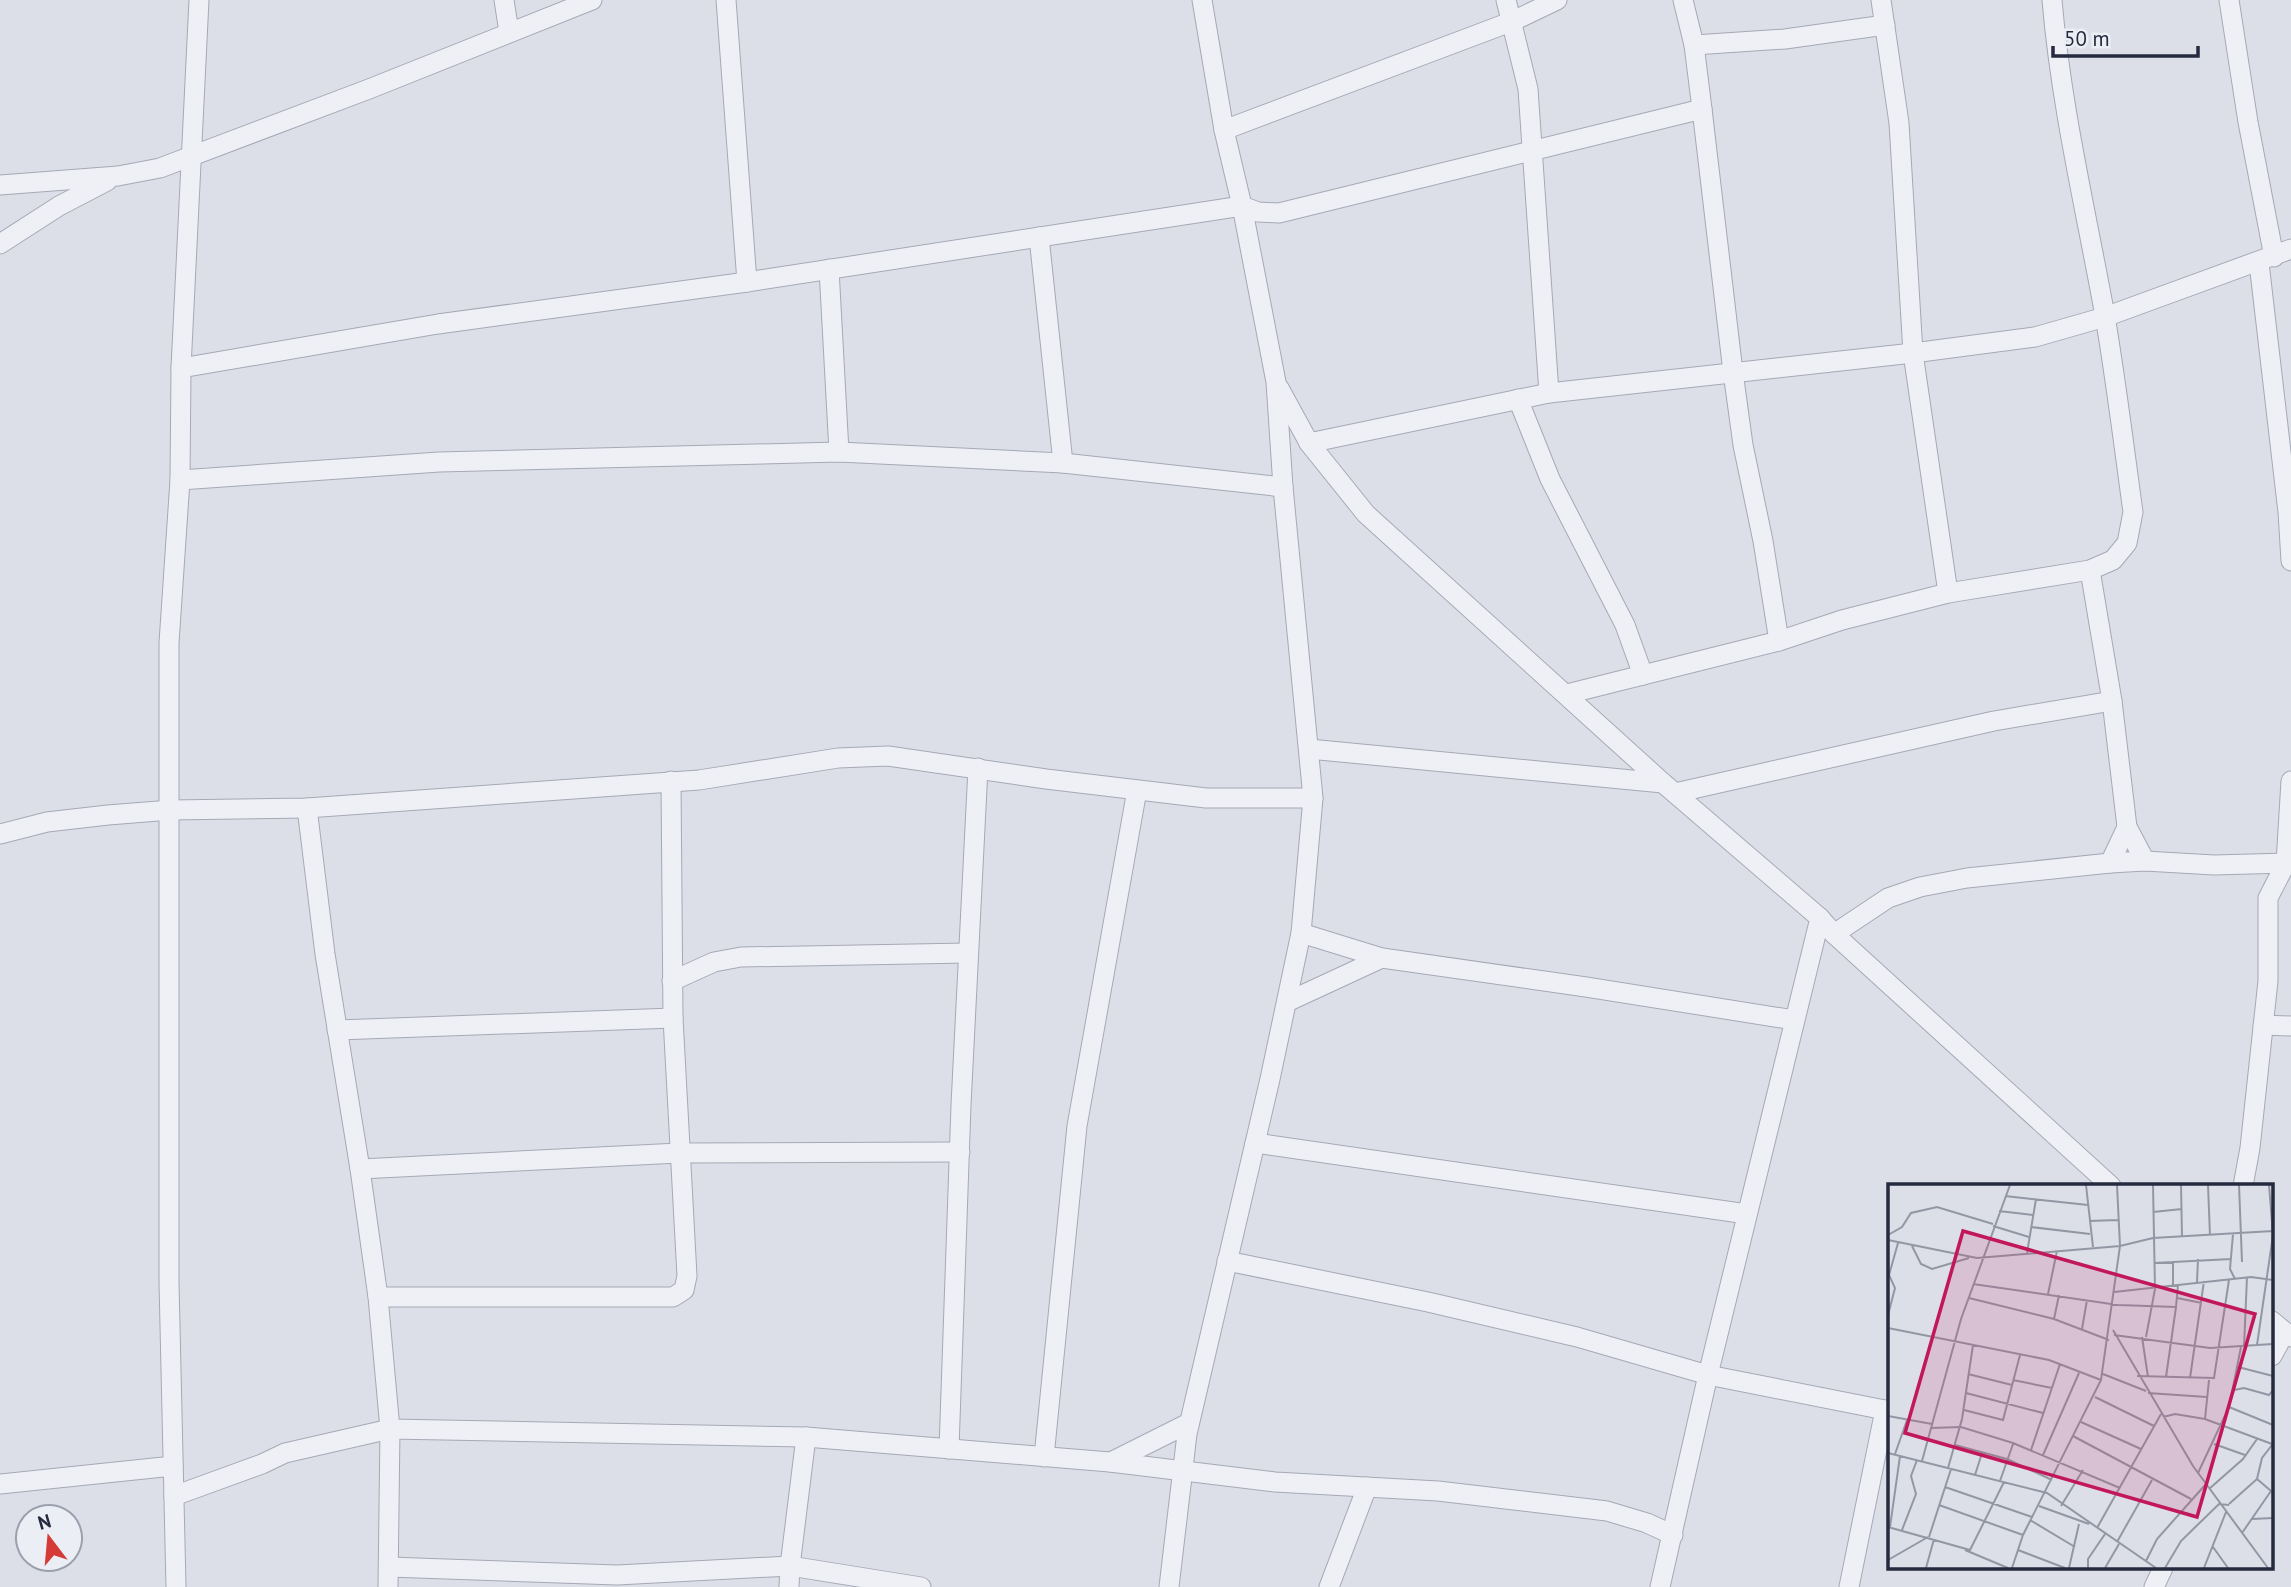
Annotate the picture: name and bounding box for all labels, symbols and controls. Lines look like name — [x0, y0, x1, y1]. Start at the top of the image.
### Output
scale bar — [2053, 14, 2198, 58]
text: 50 m — [2064, 25, 2110, 52]
inset map — [1888, 1184, 2274, 1570]
north arrow — [14, 1503, 84, 1573]
text: N — [35, 1508, 54, 1535]

